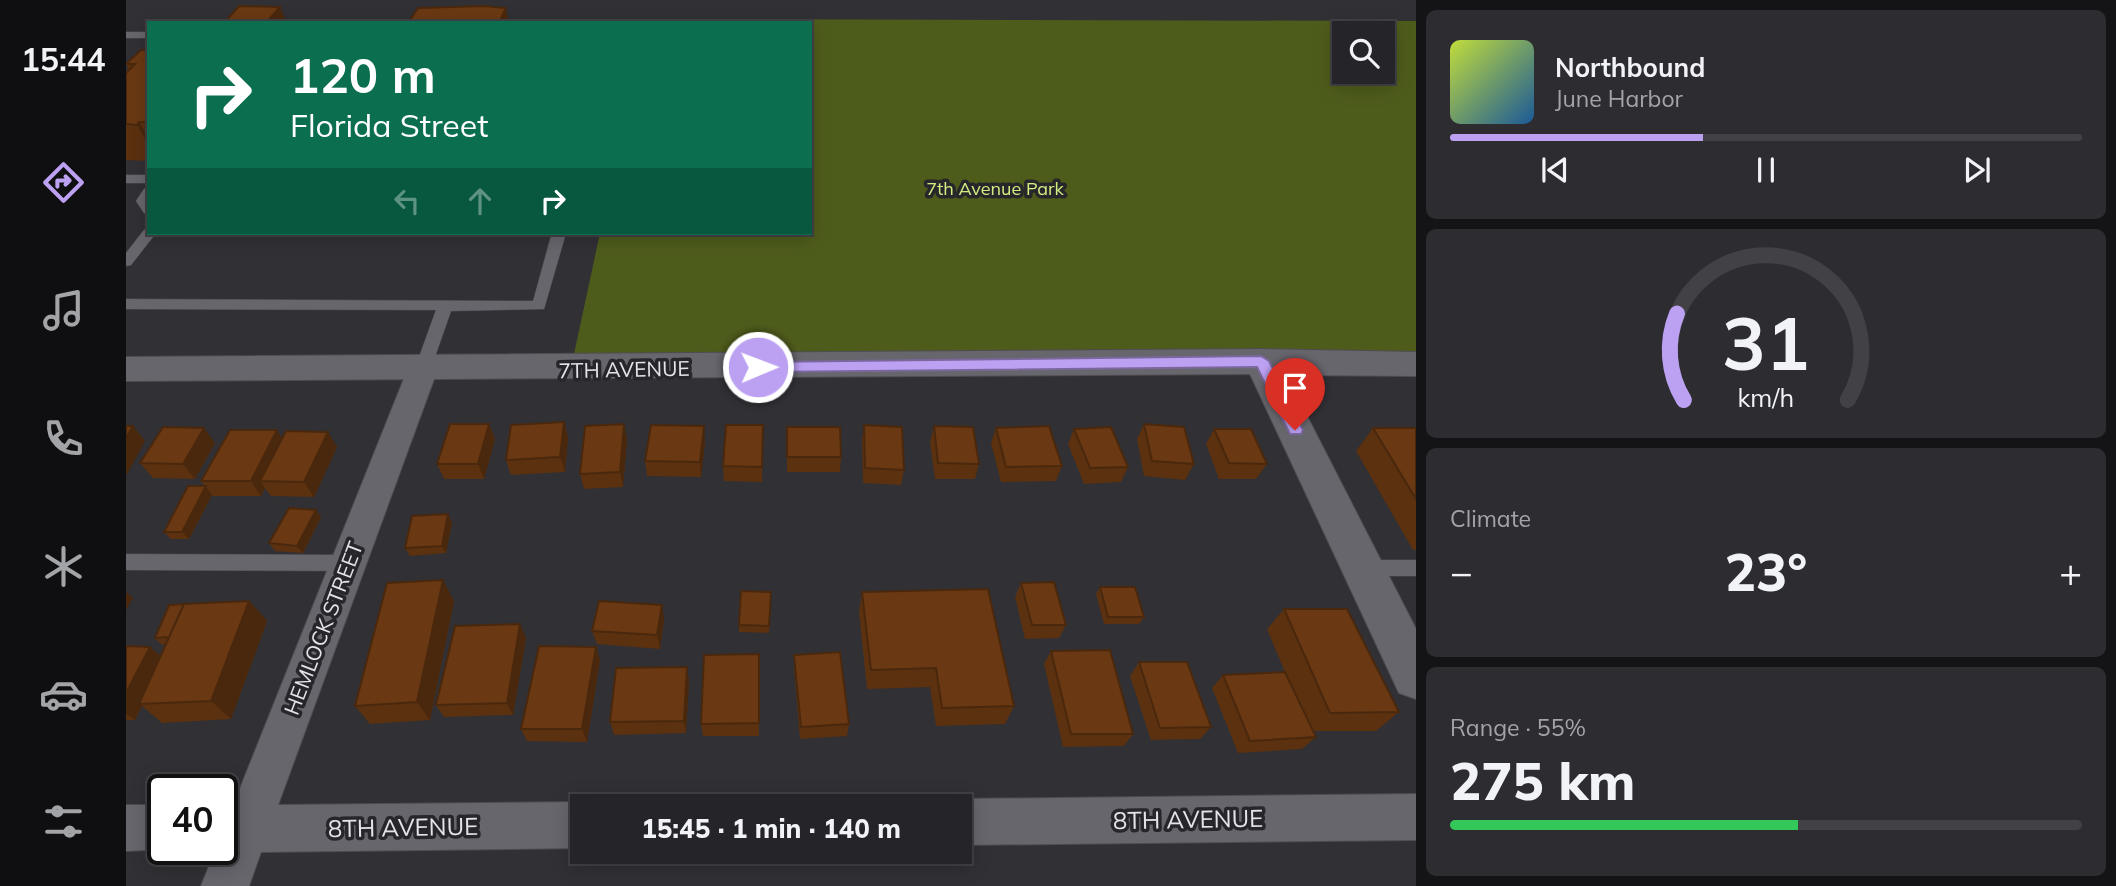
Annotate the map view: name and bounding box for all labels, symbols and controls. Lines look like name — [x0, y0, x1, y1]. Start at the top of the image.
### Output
map controls — [1332, 21, 1395, 84]
button: search — [1332, 21, 1395, 84]
text: 15:44 — [21, 39, 105, 79]
text: 120 m — [290, 44, 436, 105]
icon: right — [175, 49, 266, 140]
text: Northbound — [1555, 51, 1705, 84]
text: June Harbor — [1555, 84, 1683, 113]
text: Florida Street — [290, 105, 488, 145]
icon: previous — [1536, 151, 1574, 189]
icon: pause — [1747, 151, 1785, 189]
icon: next — [1958, 151, 1996, 189]
icon: directions — [39, 158, 88, 207]
park label: 7th Avenue Park — [926, 177, 1065, 200]
icon: left — [388, 182, 426, 220]
icon: ahead — [461, 182, 499, 220]
icon: right — [534, 182, 572, 220]
icon: music — [39, 286, 88, 335]
text: 31 — [1722, 297, 1810, 388]
position arrow — [721, 330, 795, 404]
street label: 7TH AVENUE — [558, 355, 690, 383]
pin — [1265, 358, 1325, 430]
icon: arrive — [1276, 369, 1314, 407]
text: km/h — [1738, 381, 1794, 412]
icon: phone — [39, 414, 88, 463]
text: Climate — [1450, 504, 1531, 533]
street label: HEMLOCK STREET — [278, 537, 368, 718]
text: 23° — [1725, 539, 1807, 604]
icon: climate — [39, 542, 88, 591]
text: − — [1450, 548, 1473, 596]
text: + — [2059, 548, 2082, 596]
icon: car — [39, 670, 88, 719]
text: Range · 55% — [1450, 713, 1586, 742]
text: 275 km — [1450, 748, 1635, 813]
speed limit sign: 40 — [147, 774, 238, 865]
icon: filters — [39, 797, 88, 846]
street label: 8TH AVENUE — [1113, 803, 1263, 835]
street label: 8TH AVENUE — [328, 811, 478, 843]
text: 15:45 · 1 min · 140 m — [641, 812, 901, 845]

